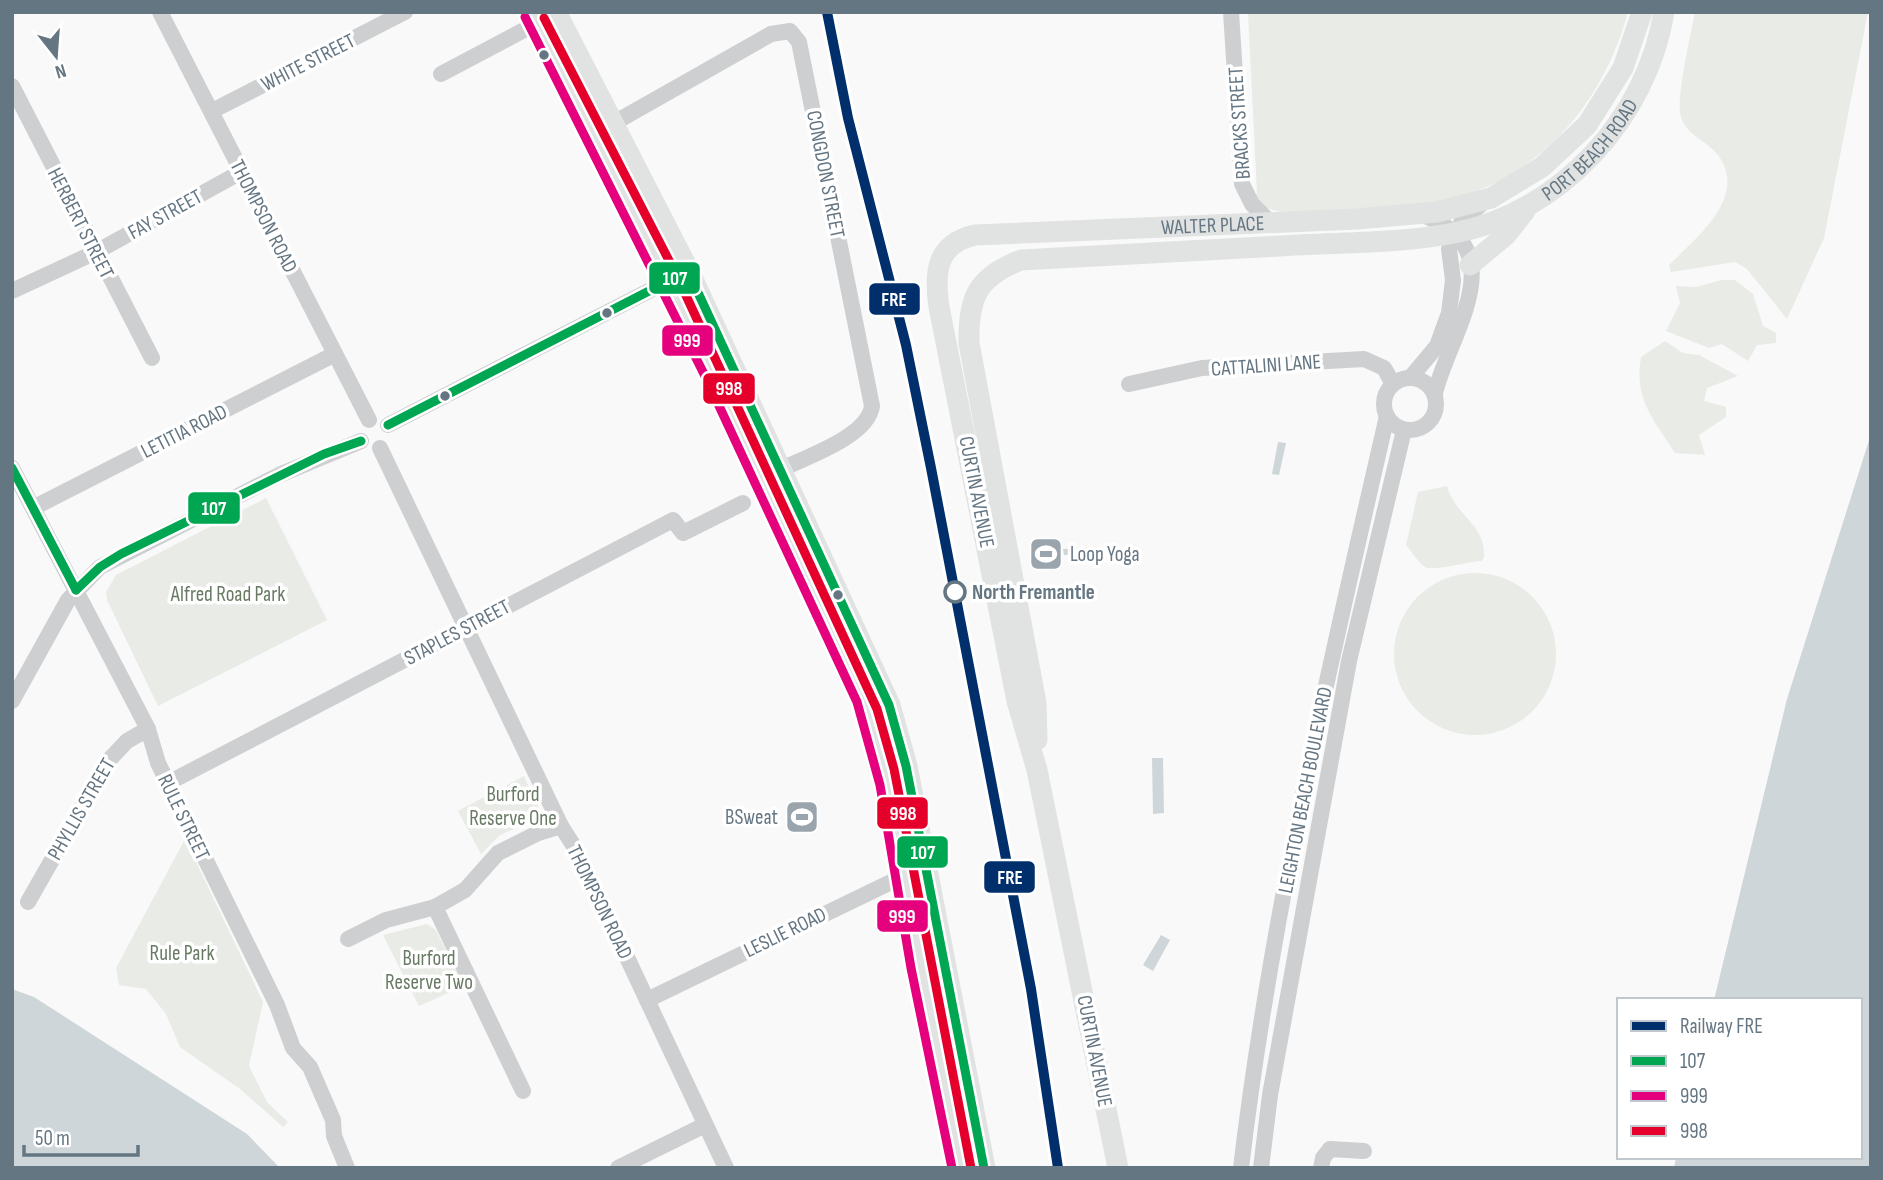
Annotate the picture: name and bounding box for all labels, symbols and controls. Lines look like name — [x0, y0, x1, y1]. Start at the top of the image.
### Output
north arrow — [21, 21, 91, 91]
street label: WHITE STREET — [257, 28, 360, 97]
unlabelled marker — [537, 48, 551, 62]
text: N — [52, 58, 69, 83]
street label: BRACKS STREET — [1223, 65, 1256, 180]
street label: PORT BEACH ROAD — [1537, 95, 1643, 206]
street label: CONGDON STREET — [801, 108, 850, 240]
street label: THOMPSON ROAD — [224, 156, 303, 277]
street label: HERBERT STREET — [42, 164, 119, 283]
street label: FAY STREET — [124, 184, 207, 245]
street label: WALTER PLACE — [1161, 211, 1265, 240]
line badge: 107 — [648, 261, 701, 295]
text: 107 — [663, 268, 688, 291]
line badge: FRE — [868, 282, 921, 316]
text: FRE — [881, 289, 907, 312]
unlabelled marker — [600, 306, 614, 320]
line badge: 999 — [661, 324, 714, 357]
text: 999 — [673, 330, 701, 353]
street label: CATTALINI LANE — [1210, 349, 1322, 382]
line badge: 998 — [702, 372, 756, 405]
text: 998 — [716, 378, 743, 401]
unlabelled marker — [438, 389, 452, 403]
street label: LETITIA ROAD — [137, 399, 232, 464]
street label: CURTIN AVENUE — [953, 434, 1000, 550]
line badge: 107 — [187, 491, 241, 525]
text: 107 — [202, 498, 227, 521]
sports icon: Loop Yoga — [1027, 535, 1065, 573]
place label: Loop Yoga — [1070, 542, 1140, 567]
place label: North Fremantle — [972, 580, 1095, 605]
marker: North Fremantle — [944, 581, 966, 603]
park label: Alfred Road Park — [170, 582, 285, 607]
unlabelled marker — [831, 588, 845, 602]
street label: STAPLES STREET — [400, 594, 515, 671]
street label: LEIGHTON BEACH BOULEVARD — [1273, 685, 1338, 895]
street label: PHYLLIS STREET — [42, 754, 121, 865]
street label: RULE STREET — [152, 770, 215, 865]
park label: Burford Reserve One — [469, 782, 557, 831]
line badge: 998 — [876, 796, 929, 830]
sports icon: BSweat — [783, 798, 821, 836]
text: 998 — [890, 803, 917, 826]
place label: BSweat — [725, 805, 778, 830]
line badge: 107 — [896, 835, 949, 869]
street label: THOMPSON ROAD — [561, 841, 638, 963]
text: 107 — [911, 842, 936, 865]
line badge: FRE — [983, 860, 1036, 894]
text: FRE — [997, 867, 1023, 890]
line badge: 999 — [876, 899, 929, 933]
street label: LESLIE ROAD — [740, 902, 830, 963]
text: 999 — [888, 906, 916, 929]
park label: Rule Park — [150, 941, 214, 966]
park label: Burford Reserve Two — [385, 946, 473, 995]
street label: CURTIN AVENUE — [1071, 993, 1118, 1109]
legend — [1617, 998, 1862, 1159]
text: Railway FRE — [1680, 1014, 1763, 1039]
text: 107 — [1680, 1049, 1706, 1074]
text: 999 — [1680, 1084, 1708, 1109]
scale bar — [24, 1114, 138, 1158]
text: 998 — [1680, 1119, 1708, 1144]
text: 50 m — [35, 1126, 70, 1151]

